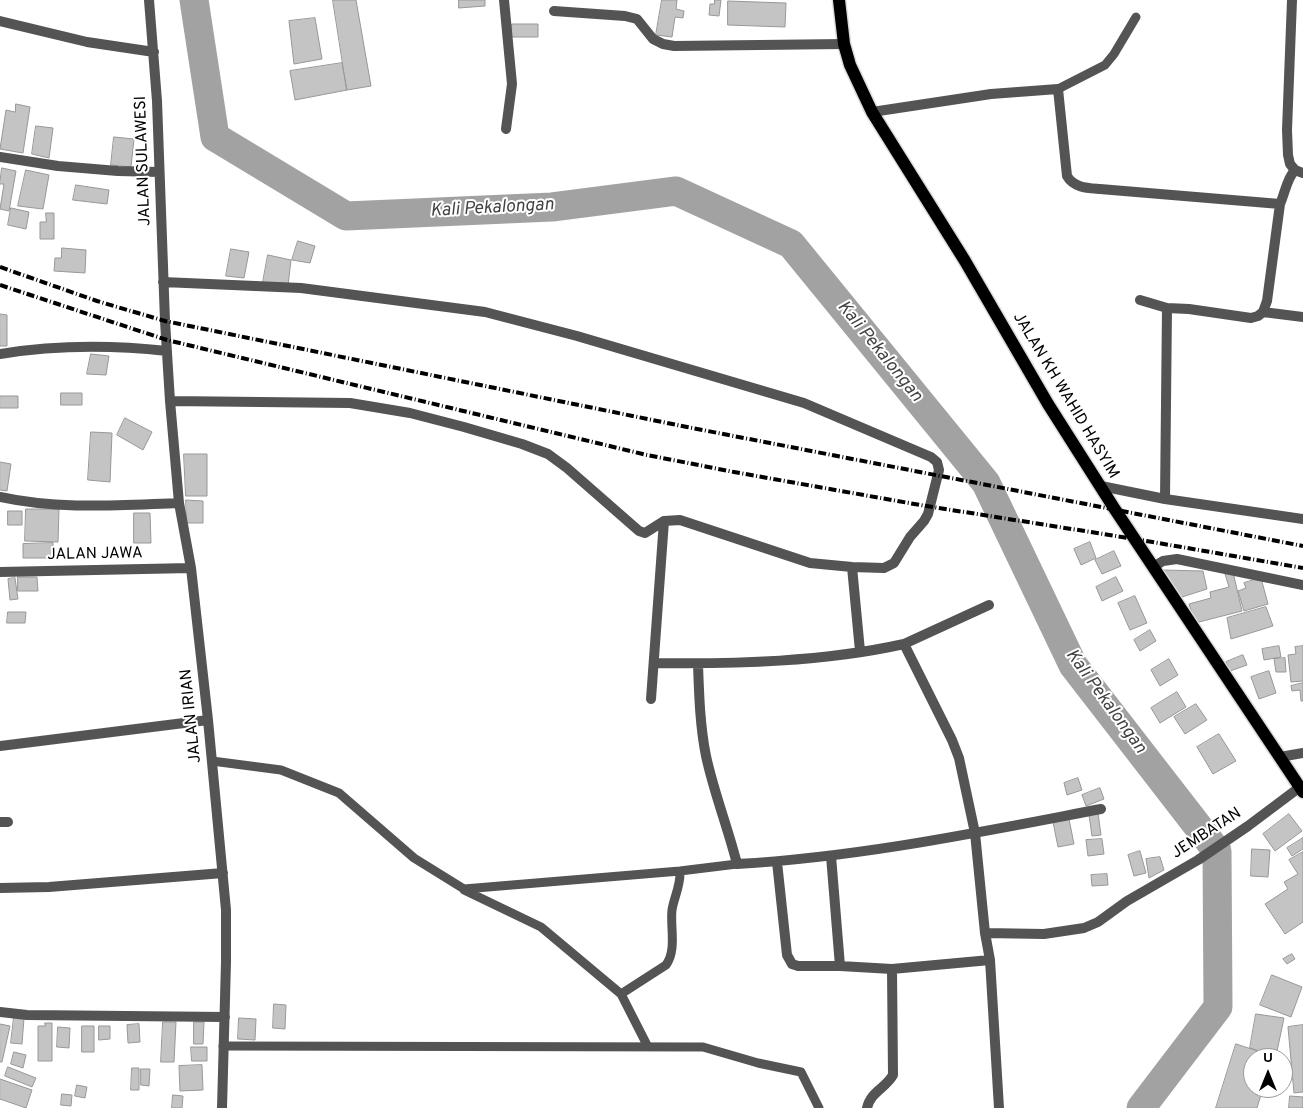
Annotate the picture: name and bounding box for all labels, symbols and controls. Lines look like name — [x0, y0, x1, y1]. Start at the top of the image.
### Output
street label: JALAN SULAWESI — [132, 96, 156, 226]
water label: Kali Pekalongan — [430, 195, 554, 223]
water label: Kali Pekalongan — [832, 297, 926, 407]
street label: JALAN KH WAHID HASYIM — [1008, 309, 1122, 483]
street label: JALAN JAWA — [47, 545, 143, 565]
water label: Kali Pekalongan — [1060, 646, 1150, 758]
street label: JALAN IRIAN — [178, 668, 206, 764]
street label: JEMBATAN — [1168, 804, 1246, 864]
north arrow — [1243, 1048, 1293, 1098]
text: U — [1263, 1050, 1273, 1067]

